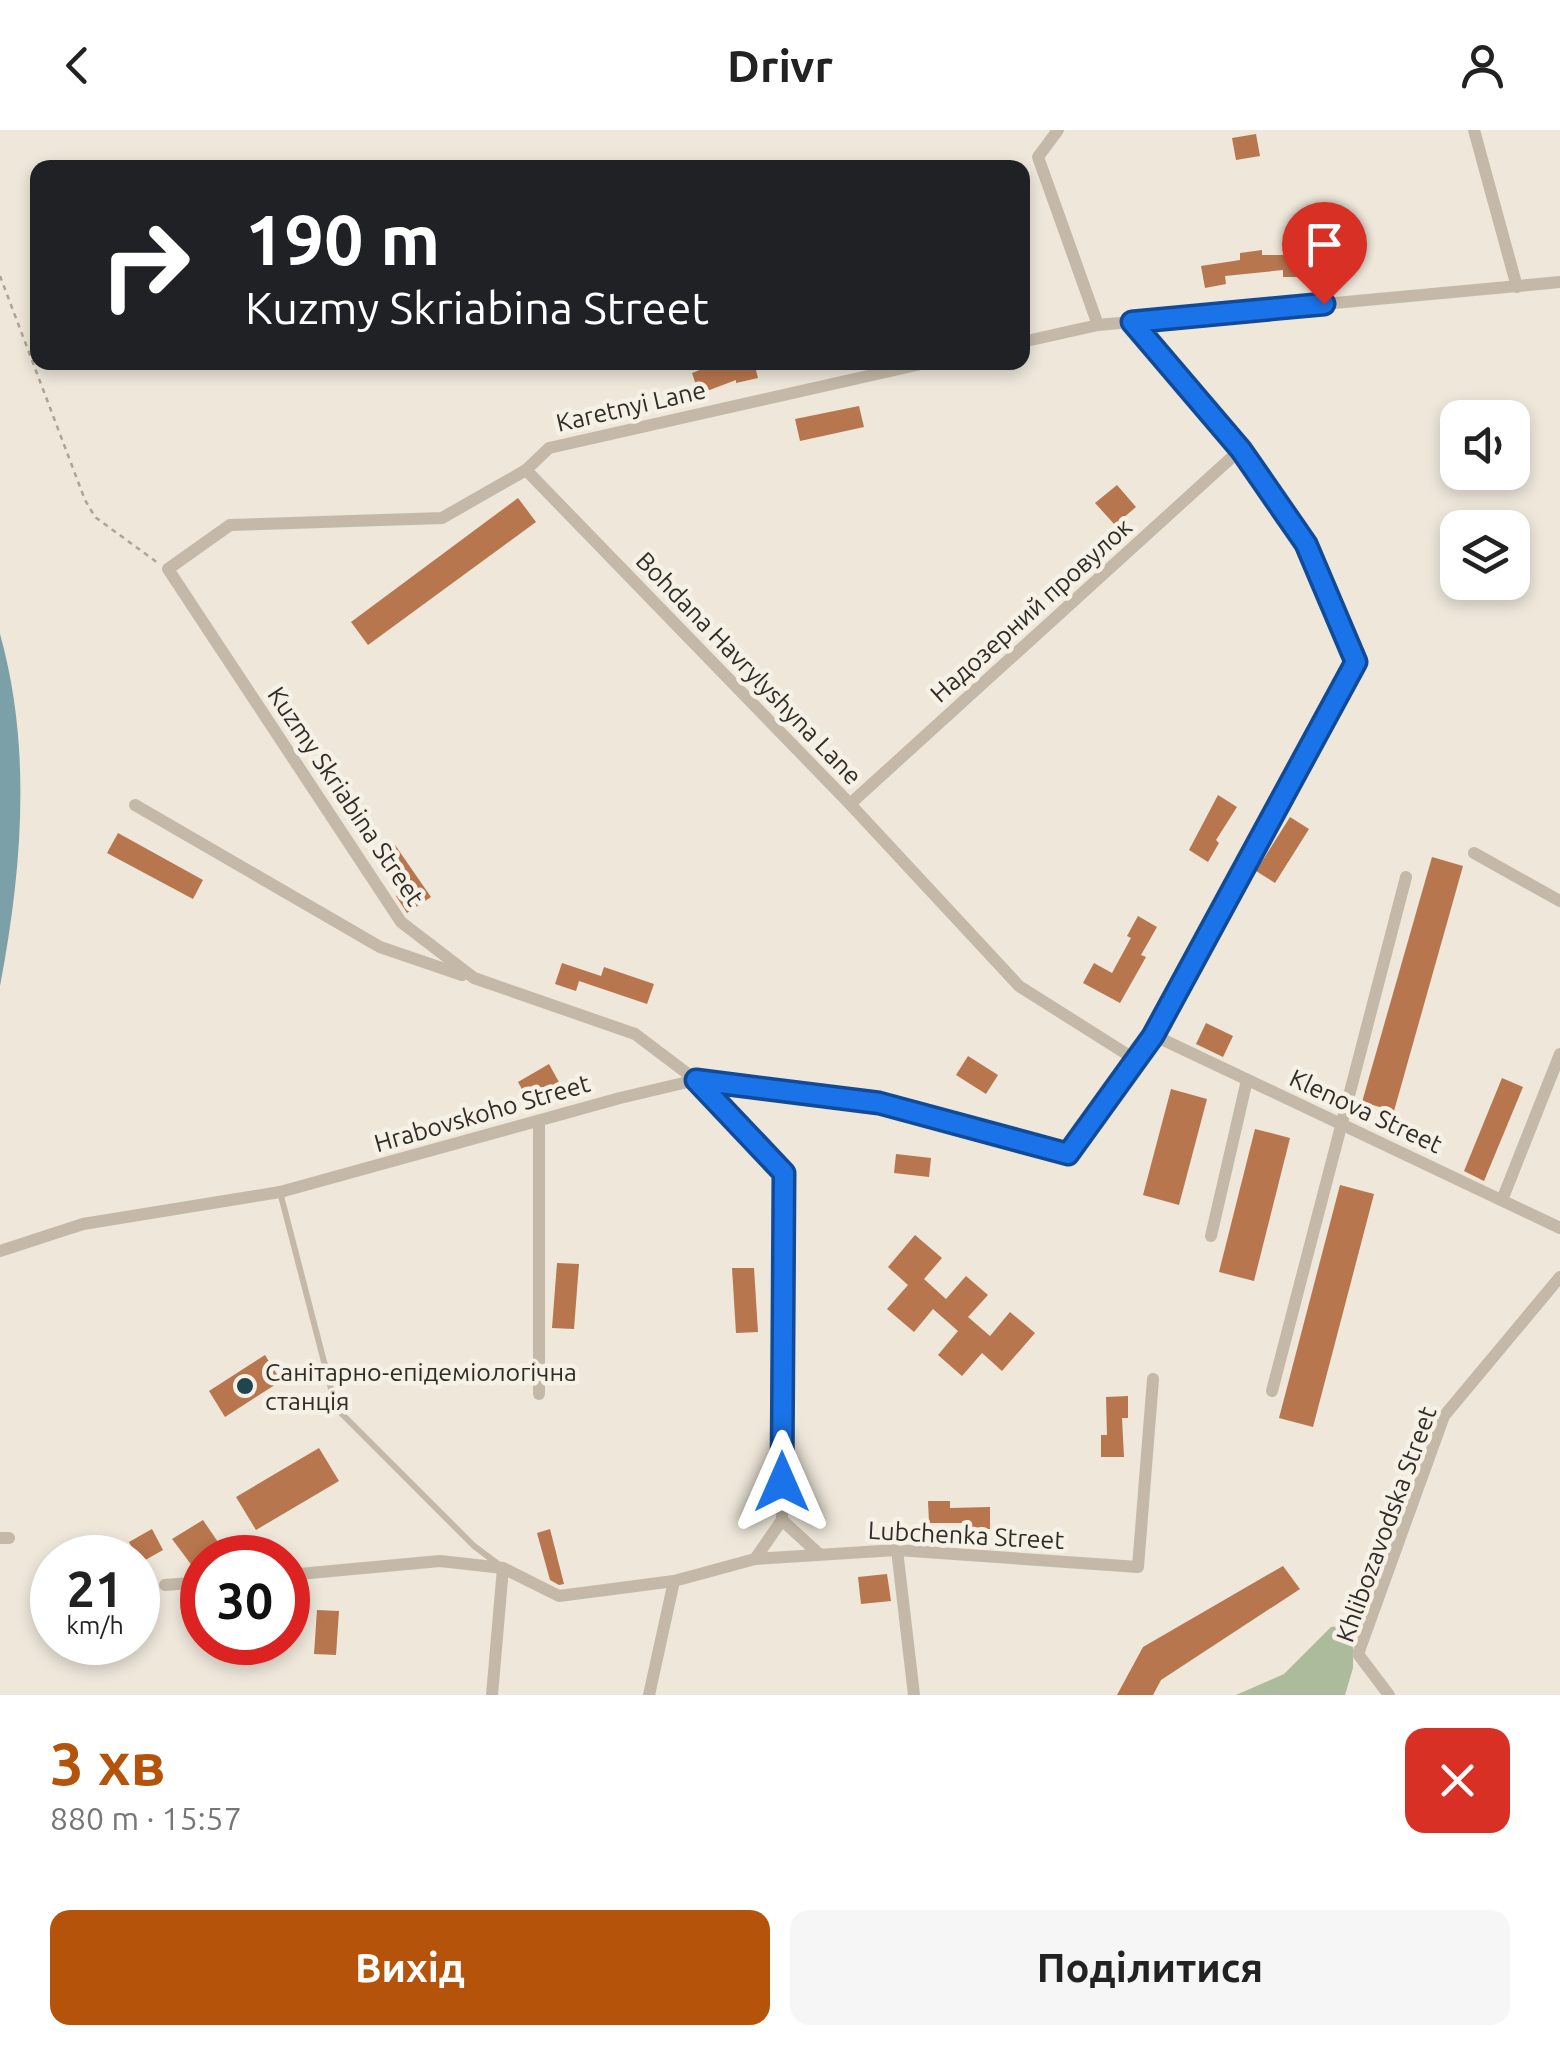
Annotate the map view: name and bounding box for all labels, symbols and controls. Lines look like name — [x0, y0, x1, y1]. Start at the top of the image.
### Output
icon: back — [50, 38, 105, 93]
icon: person — [1455, 38, 1510, 93]
text: Drivr — [727, 40, 833, 91]
icon: right — [80, 200, 210, 330]
text: 190 m — [245, 200, 440, 278]
pin — [1282, 202, 1367, 305]
icon: arrive — [1297, 217, 1352, 272]
text: Kuzmy Skriabina Street — [245, 282, 709, 333]
street label: Karetnyi Lane — [553, 375, 709, 437]
map controls — [1440, 400, 1530, 600]
button: sound — [1440, 400, 1530, 490]
button: layers — [1440, 510, 1530, 600]
street label: Надозерний провулок — [925, 512, 1137, 708]
street label: Bohdana Havrylyshyna Lane — [631, 546, 867, 790]
street label: Kuzmy Skriabina Street — [262, 681, 430, 911]
street label: Klenova Street — [1285, 1063, 1447, 1159]
street label: Hrabovskoho Street — [371, 1069, 593, 1157]
place label: Санітарно-епідеміологічна станція — [265, 1358, 577, 1415]
marker: Санітарно-епідеміологічна станція — [234, 1375, 256, 1397]
street label: Khlibozavodska Street — [1330, 1402, 1442, 1646]
position arrow — [730, 1430, 834, 1534]
street label: Lubchenka Street — [867, 1516, 1065, 1554]
speed limit sign: 30 — [180, 1535, 310, 1665]
text: 21 — [67, 1560, 123, 1616]
text: km/h — [66, 1611, 124, 1639]
button: close — [1405, 1728, 1510, 1833]
text: 3 хв — [50, 1729, 166, 1796]
text: 880 m · 15:57 — [50, 1800, 242, 1836]
button: Вихід — [50, 1910, 770, 2025]
button: Поділитися — [790, 1910, 1510, 2025]

